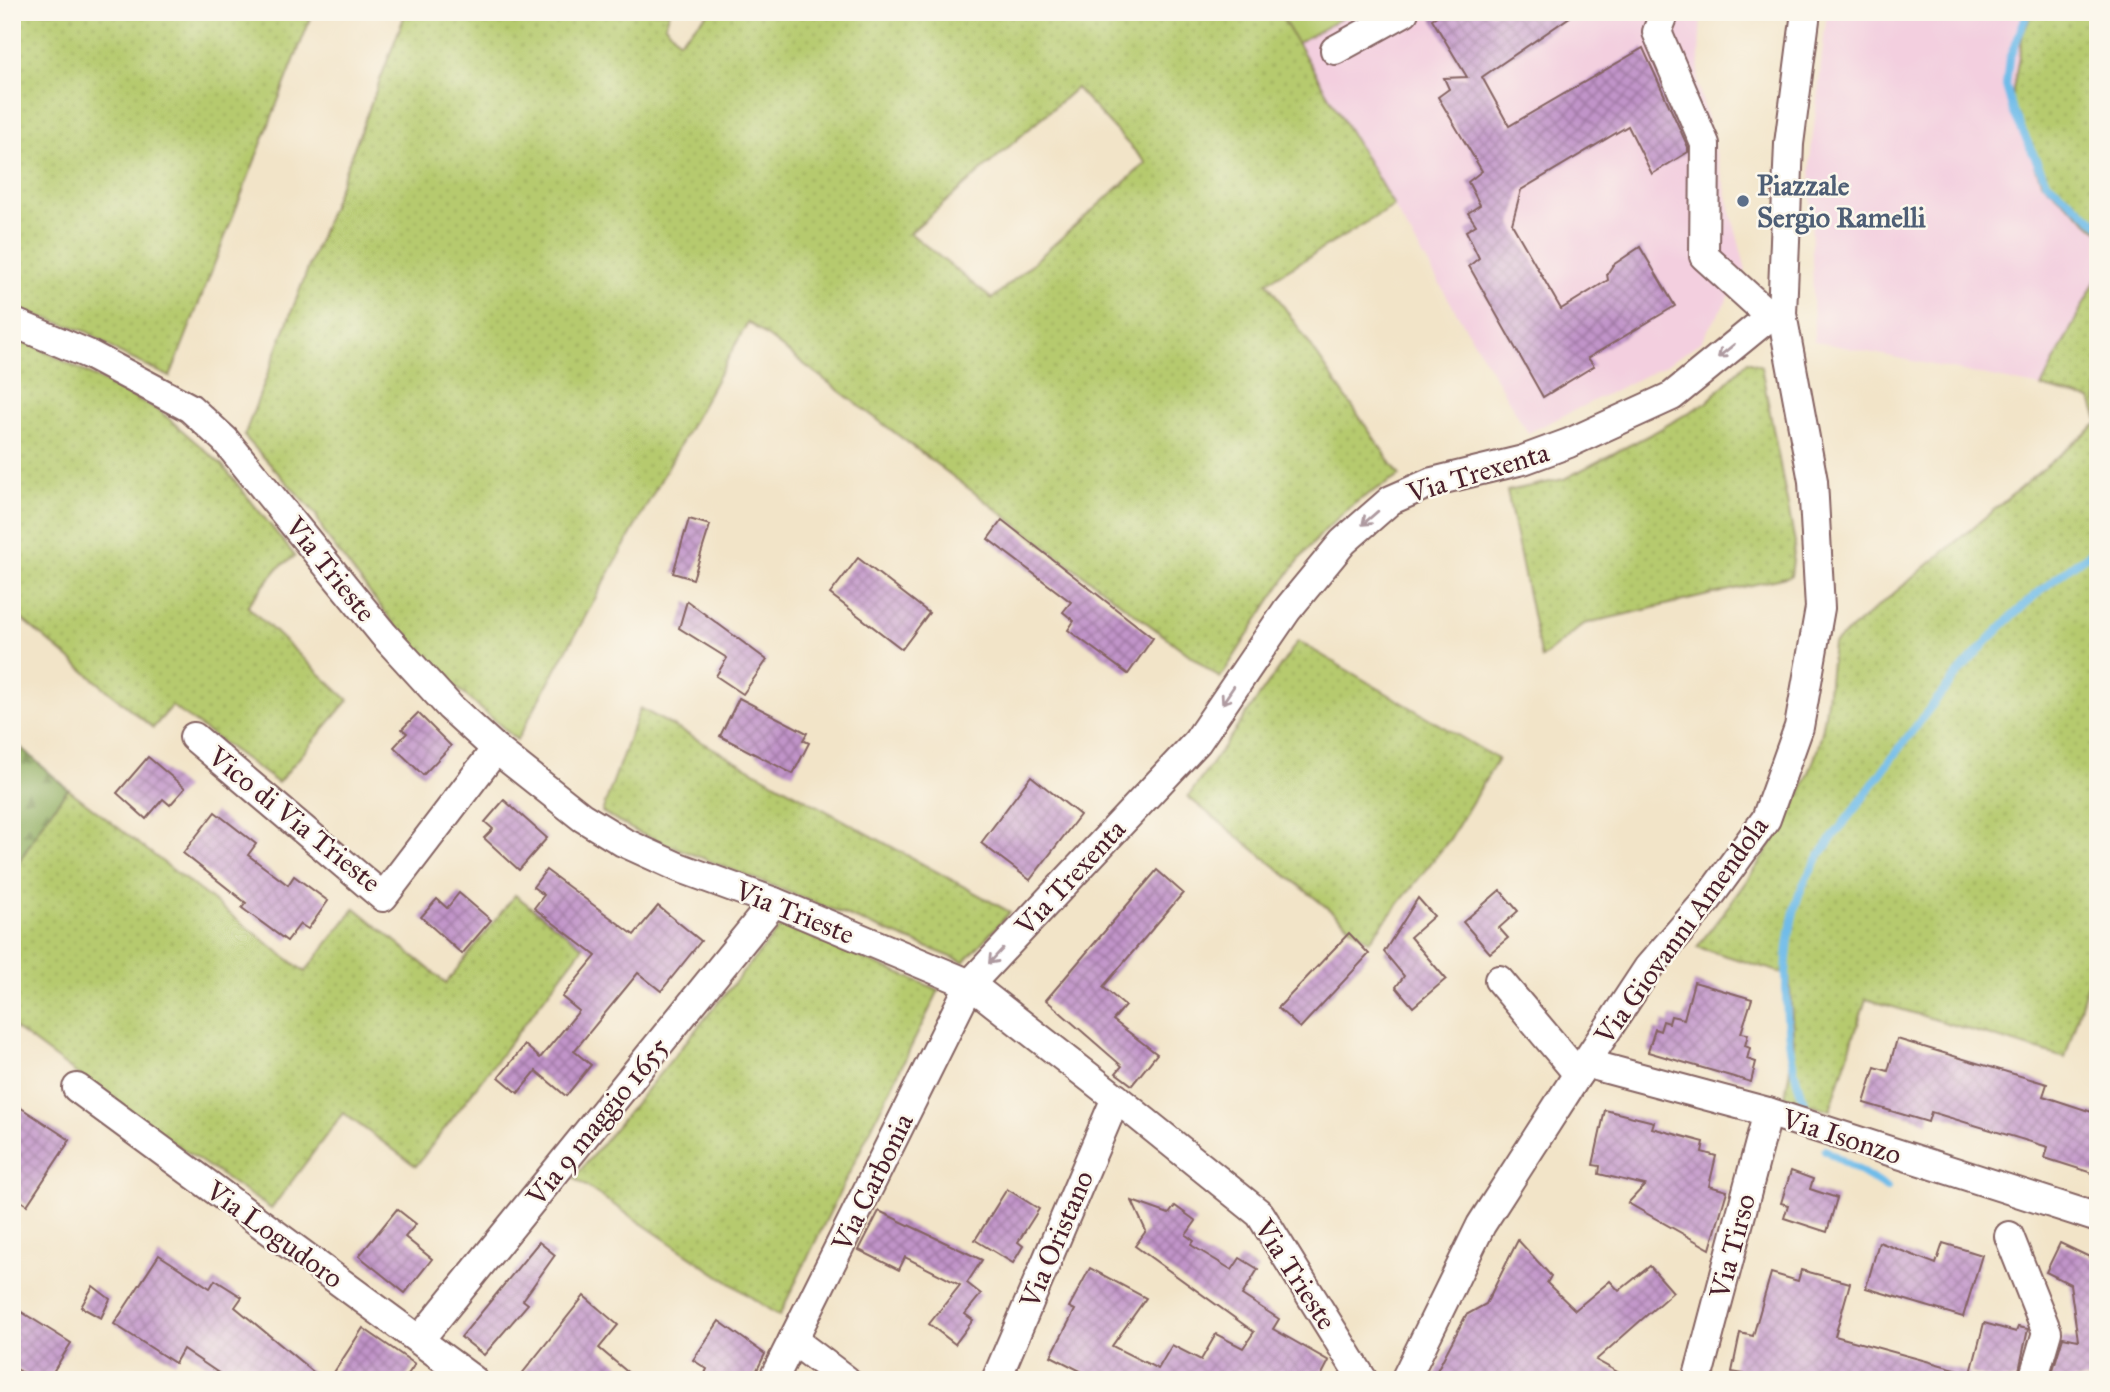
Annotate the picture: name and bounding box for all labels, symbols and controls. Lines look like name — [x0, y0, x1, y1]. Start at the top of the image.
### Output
place label: Piazzale Sergio Ramelli — [1757, 168, 1926, 235]
marker: Piazzale Sergio Ramelli — [1735, 193, 1751, 209]
one-way arrow — [1717, 343, 1735, 359]
street label: Via Trexenta — [1402, 434, 1553, 511]
street label: Via Trieste — [277, 509, 384, 629]
one-way arrow — [1362, 510, 1379, 527]
one-way arrow — [1221, 685, 1235, 704]
street label: Vico di Via Trieste — [200, 738, 388, 900]
street label: Via Giovanni Amendola — [1586, 809, 1776, 1052]
street label: Via Trexenta — [1007, 812, 1133, 943]
street label: Via Trieste — [729, 872, 859, 952]
one-way arrow — [987, 947, 1004, 964]
street label: Via 9 maggio 1655 — [518, 1030, 676, 1213]
street label: Via Isonzo — [1777, 1100, 1906, 1172]
street label: Via Carbonia — [824, 1107, 921, 1258]
street label: Via Oristano — [1011, 1165, 1101, 1314]
street label: Via Logudoro — [198, 1172, 350, 1296]
street label: Via Tirso — [1701, 1190, 1763, 1303]
street label: Via Trieste — [1246, 1211, 1344, 1336]

